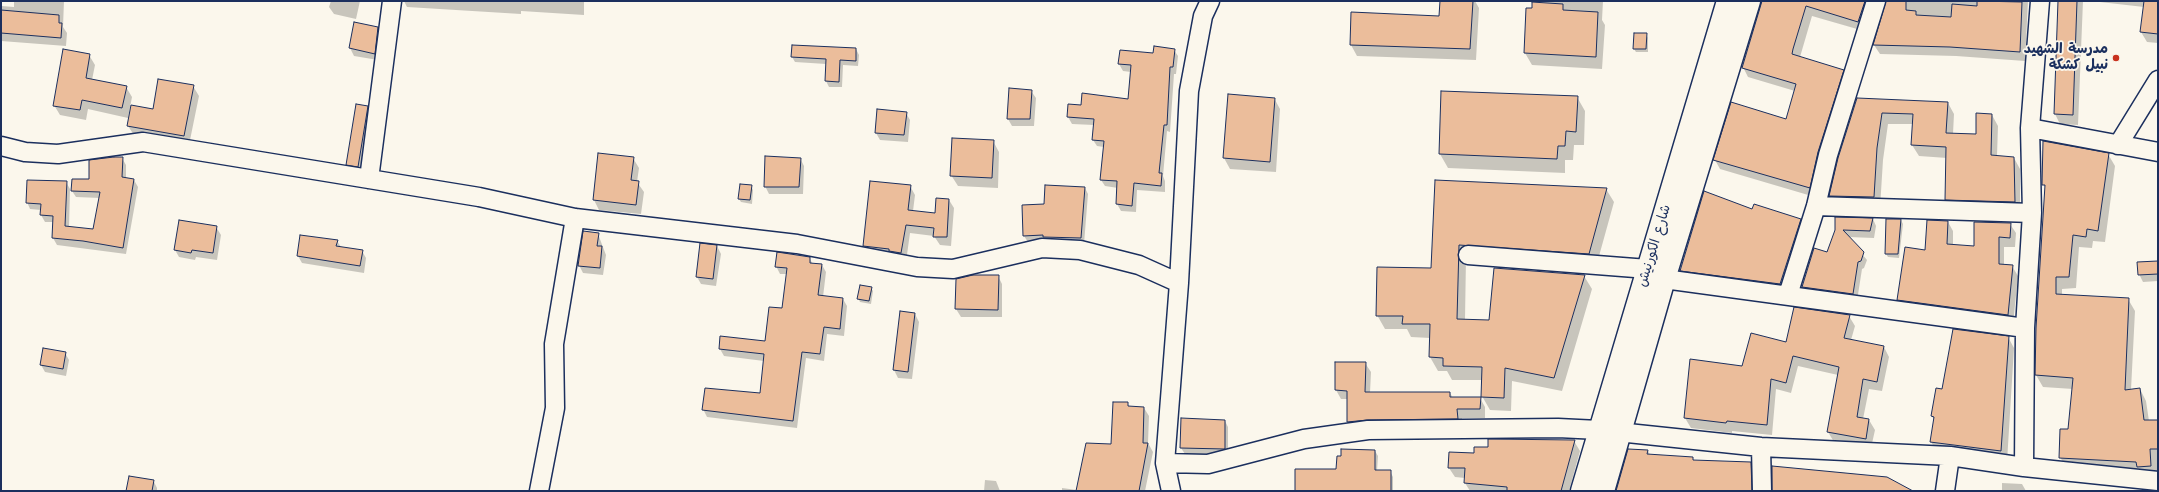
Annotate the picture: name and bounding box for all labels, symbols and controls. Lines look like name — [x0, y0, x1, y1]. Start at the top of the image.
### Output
place label: مدرسة الشهيد نبيل كشكة — [2024, 42, 2108, 74]
marker: مدرسة الشهيد نبيل كشكة — [2111, 53, 2121, 63]
street label: شارع الكورنيش — [1635, 203, 1675, 289]

